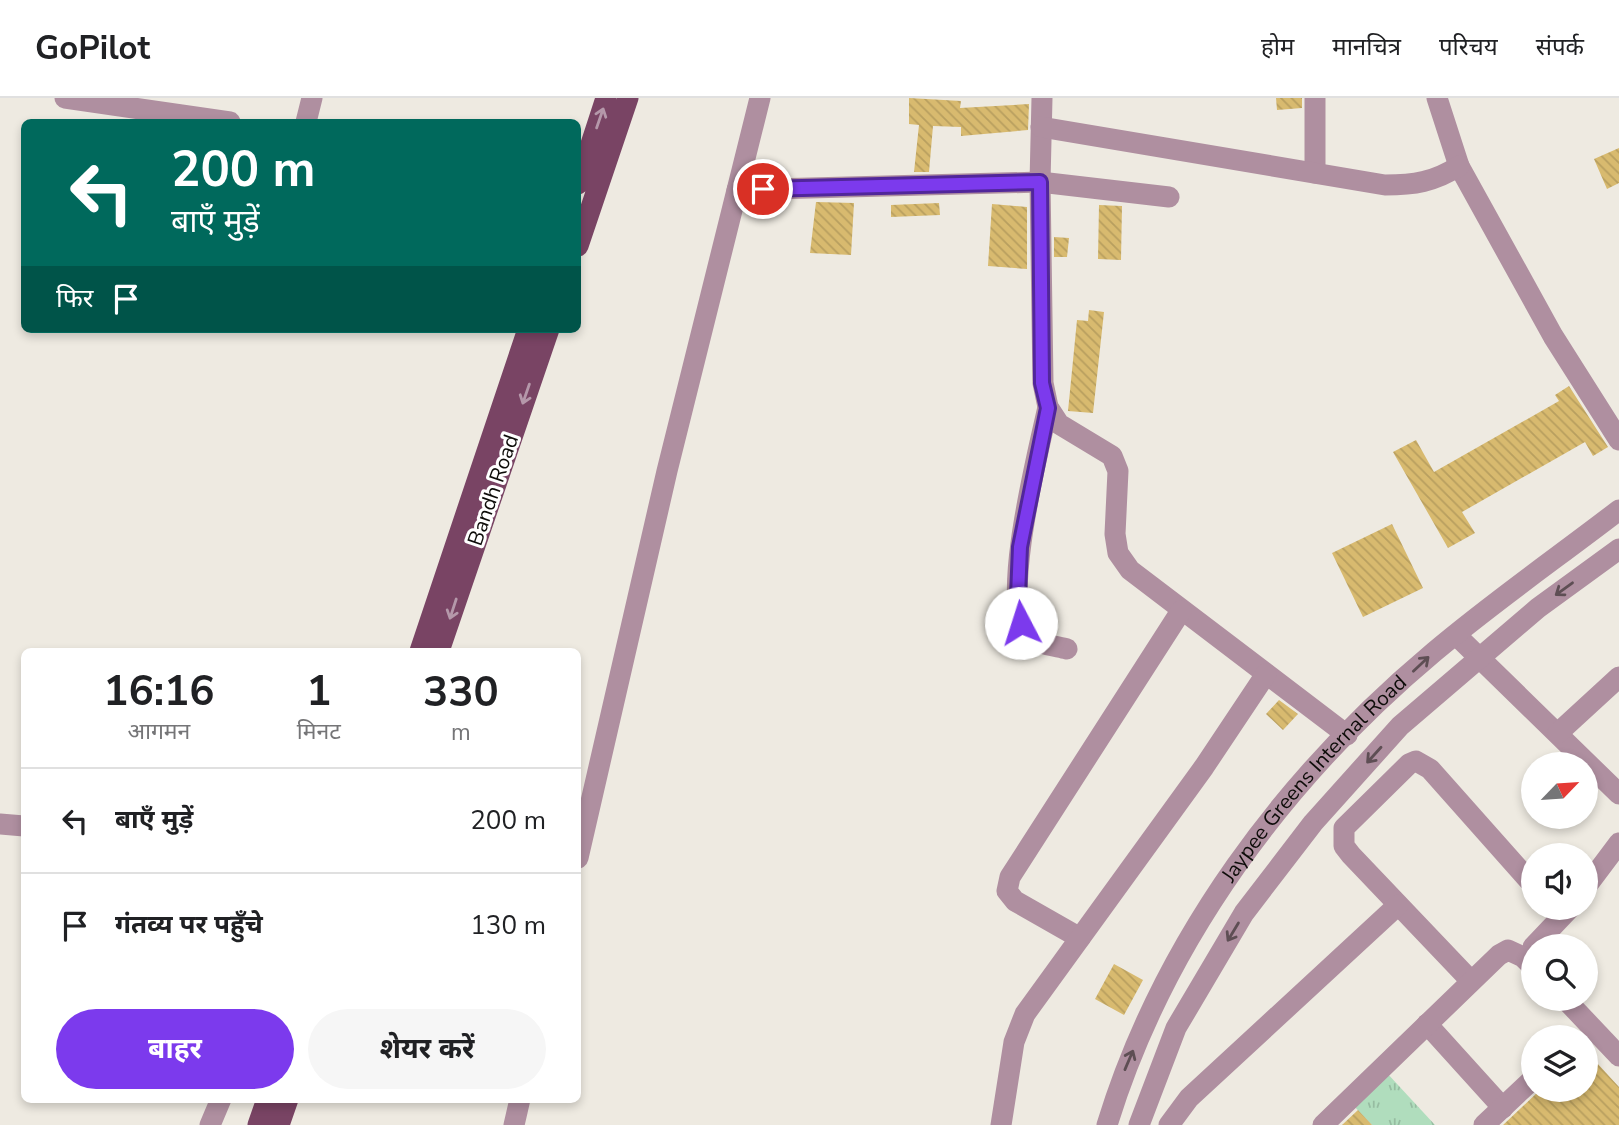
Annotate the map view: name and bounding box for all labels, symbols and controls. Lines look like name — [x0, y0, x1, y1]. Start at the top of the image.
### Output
text: GoPilot — [35, 26, 150, 71]
text: होम — [1261, 31, 1294, 63]
text: मानचित्र — [1332, 31, 1401, 63]
text: परिचय — [1439, 31, 1498, 63]
text: संपर्क — [1536, 31, 1584, 63]
one-way arrow — [595, 107, 607, 129]
text: 200 m — [171, 136, 315, 203]
icon: left — [56, 147, 147, 238]
pin — [733, 159, 793, 219]
icon: arrive — [744, 170, 782, 208]
text: बाएँ मुड़ें — [171, 200, 260, 243]
icon: arrive — [107, 280, 145, 318]
text: फिर — [56, 281, 93, 316]
one-way arrow — [519, 382, 531, 404]
street label: Bandh Road — [461, 431, 525, 549]
one-way arrow — [1555, 582, 1574, 596]
position arrow — [984, 586, 1058, 660]
one-way arrow — [446, 598, 459, 620]
one-way arrow — [1412, 656, 1429, 673]
text: 16:16 — [103, 663, 214, 720]
text: 1 — [306, 663, 331, 720]
text: 330 — [423, 664, 499, 721]
street label: Jaypee Greens Internal Road — [1214, 668, 1412, 888]
text: आगमन — [127, 716, 190, 747]
text: मिनट — [297, 716, 341, 747]
text: m — [451, 717, 471, 748]
one-way arrow — [1367, 745, 1383, 763]
north arrow — [1521, 752, 1598, 830]
map controls — [1521, 752, 1598, 1102]
icon: left — [56, 802, 94, 840]
text: बाएँ मुड़ें — [115, 802, 193, 837]
text: 200 m — [470, 803, 546, 838]
button: sound — [1521, 843, 1598, 920]
icon: arrive — [56, 907, 94, 945]
text: गंतव्य पर पहुँचे — [115, 907, 263, 942]
text: 130 m — [470, 908, 546, 943]
one-way arrow — [1226, 922, 1240, 942]
button: search — [1521, 934, 1598, 1011]
button: बाहर — [56, 1009, 294, 1089]
button: शेयर करें — [308, 1009, 546, 1089]
button: layers — [1521, 1025, 1598, 1102]
one-way arrow — [1123, 1050, 1136, 1072]

